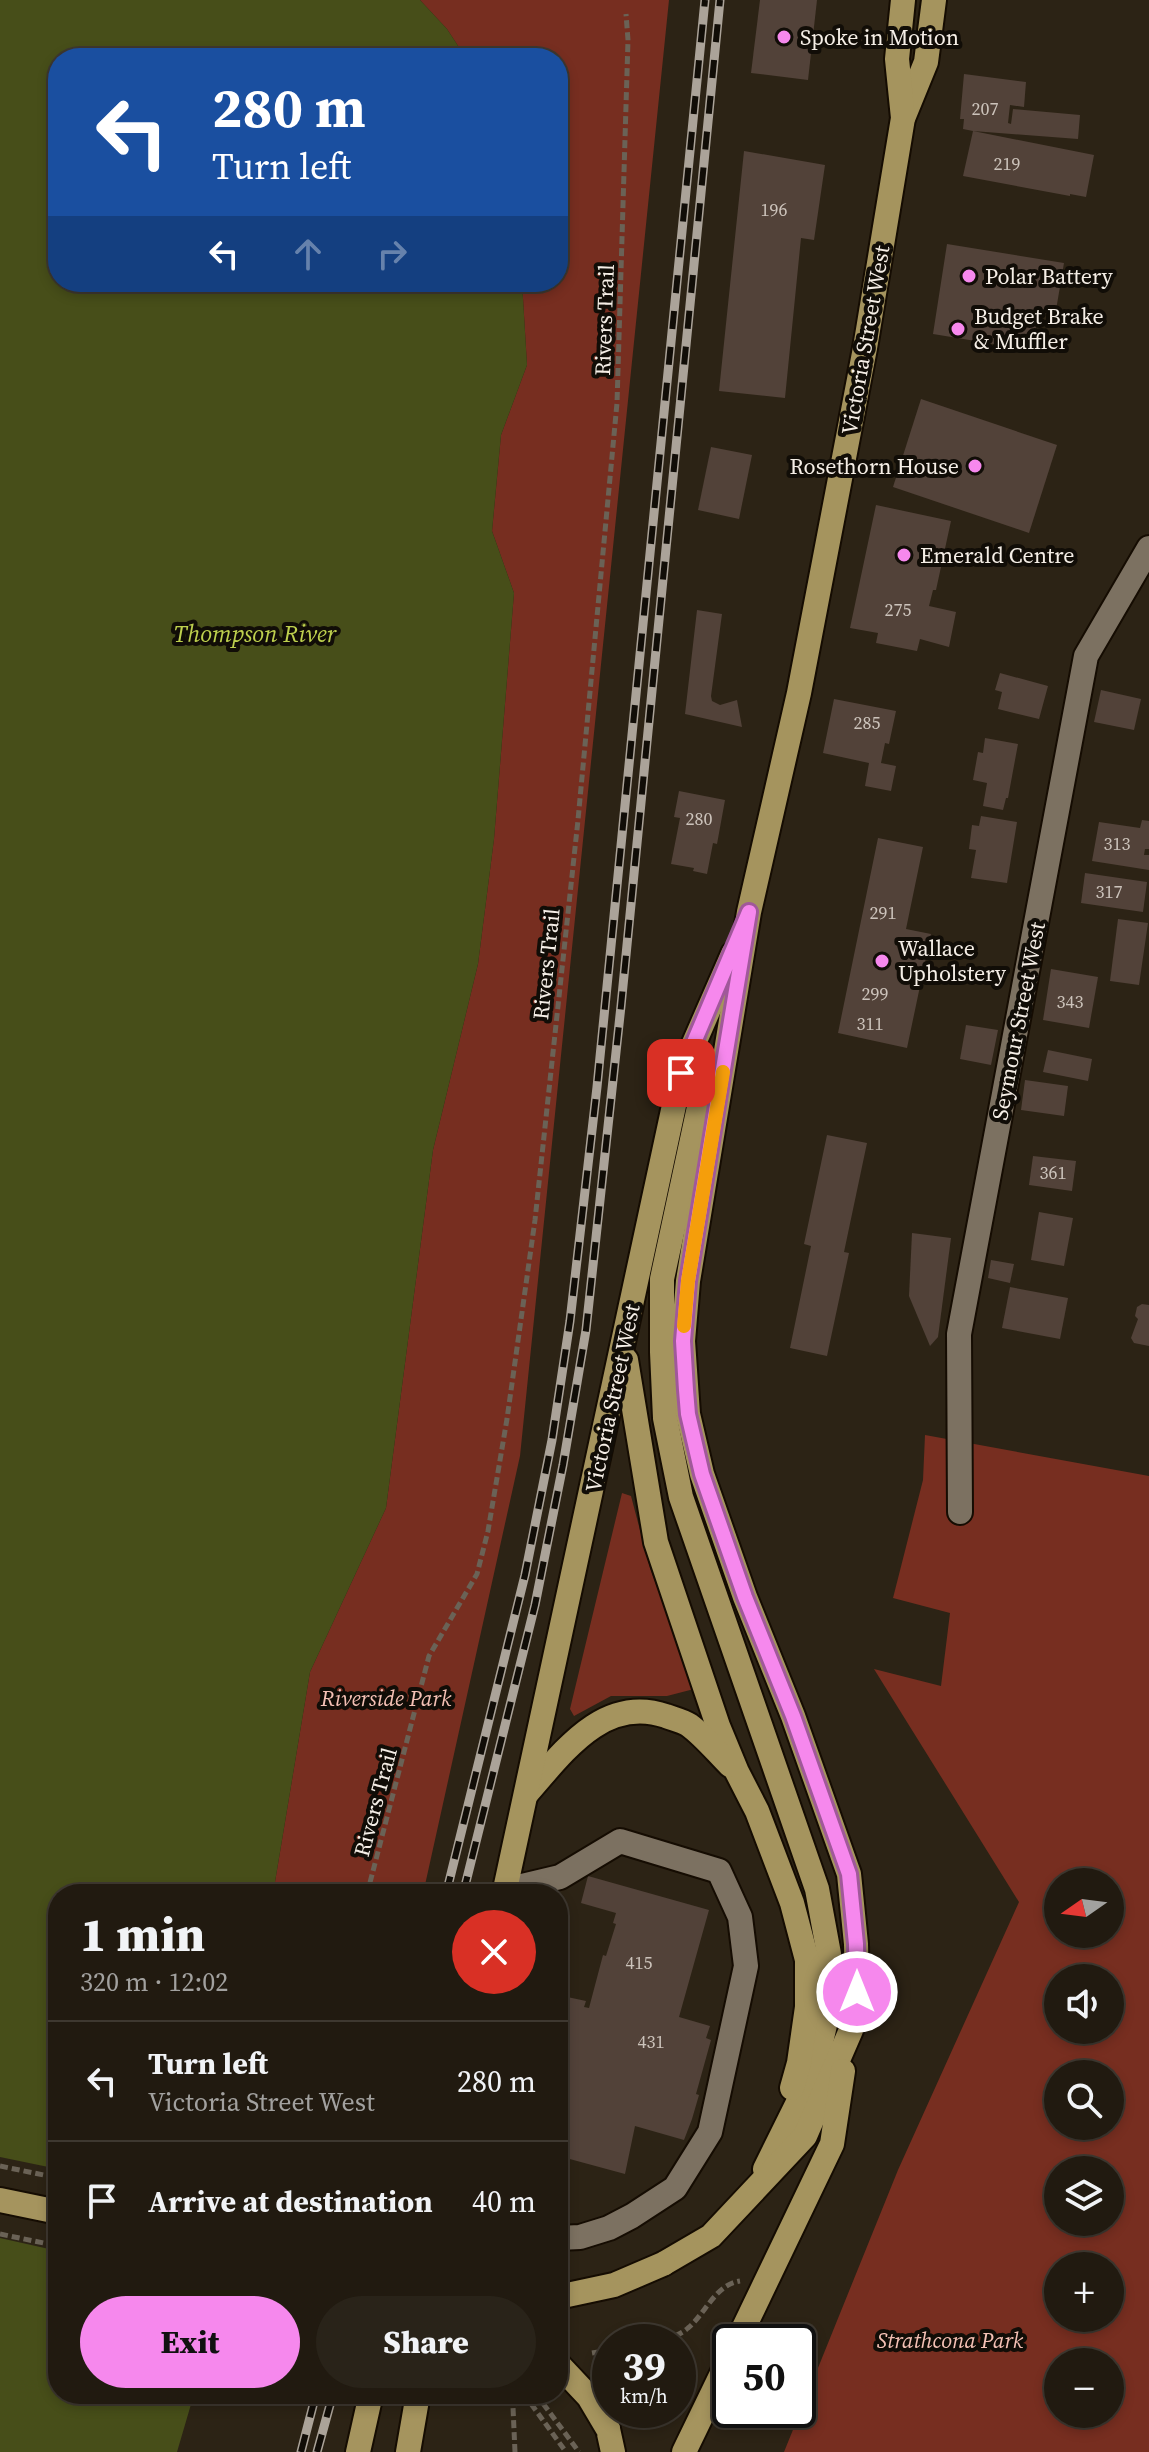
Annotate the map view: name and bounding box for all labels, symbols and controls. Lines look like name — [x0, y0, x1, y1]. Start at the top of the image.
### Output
place label: Spoke in Motion — [800, 22, 959, 52]
marker: Spoke in Motion — [775, 28, 793, 46]
text: 280 m — [212, 69, 366, 146]
icon: left — [80, 80, 184, 184]
house number: 207 — [972, 96, 999, 121]
text: Turn left — [212, 142, 351, 191]
house number: 219 — [994, 151, 1021, 176]
house number: 196 — [761, 197, 788, 222]
icon: left — [202, 232, 246, 276]
icon: ahead — [286, 232, 330, 276]
icon: right — [370, 232, 414, 276]
street label: Victoria Street West — [834, 242, 897, 437]
place label: Polar Battery — [985, 261, 1114, 291]
street label: Rivers Trail — [587, 264, 621, 376]
marker: Polar Battery — [960, 267, 978, 285]
place label: Budget Brake & Muffler — [974, 301, 1104, 356]
marker: Budget Brake & Muffler — [949, 320, 967, 338]
place label: Rosethorn House — [789, 451, 959, 481]
marker: Rosethorn House — [966, 457, 984, 475]
place label: Emerald Centre — [920, 540, 1075, 570]
marker: Emerald Centre — [895, 546, 913, 564]
house number: 275 — [885, 597, 912, 622]
water label: Thompson River — [174, 617, 338, 650]
house number: 285 — [854, 710, 881, 735]
house number: 280 — [686, 806, 713, 831]
house number: 313 — [1104, 831, 1131, 856]
house number: 317 — [1096, 879, 1123, 904]
house number: 291 — [870, 900, 897, 925]
street label: Rivers Trail — [525, 907, 567, 1021]
street label: Seymour Street West — [984, 918, 1052, 1123]
place label: Wallace Upholstery — [898, 933, 1007, 988]
marker: Wallace Upholstery — [873, 952, 891, 970]
house number: 299 — [862, 981, 889, 1006]
house number: 343 — [1057, 989, 1084, 1014]
house number: 311 — [857, 1011, 884, 1036]
pin — [647, 1039, 715, 1107]
icon: arrive — [659, 1051, 703, 1095]
house number: 361 — [1040, 1160, 1067, 1185]
street label: Victoria Street West — [577, 1300, 647, 1495]
park label: Riverside Park — [320, 1683, 452, 1713]
street label: Rivers Trail — [346, 1744, 404, 1860]
north arrow — [1044, 1868, 1124, 1948]
map controls — [1044, 1868, 1124, 2428]
text: 1 min — [80, 1901, 205, 1967]
button: close — [452, 1910, 536, 1994]
house number: 415 — [626, 1950, 653, 1975]
position arrow — [815, 1950, 899, 2034]
text: 320 m · 12:02 — [80, 1964, 228, 2000]
button: sound — [1044, 1964, 1124, 2044]
house number: 431 — [638, 2029, 665, 2054]
text: Turn left — [148, 2043, 268, 2084]
icon: left — [80, 2059, 124, 2103]
button: search — [1044, 2060, 1124, 2140]
text: 280 m — [457, 2061, 536, 2102]
text: Victoria Street West — [148, 2084, 375, 2120]
button: layers — [1044, 2156, 1124, 2236]
icon: arrive — [80, 2179, 124, 2223]
text: Arrive at destination — [148, 2181, 433, 2222]
text: 40 m — [472, 2181, 536, 2222]
button: + — [1044, 2252, 1124, 2332]
button: Exit — [80, 2296, 300, 2388]
button: Share — [316, 2296, 536, 2388]
speed limit sign: 50 — [712, 2324, 816, 2428]
park label: Strathcona Park — [877, 2325, 1024, 2355]
text: 39 — [622, 2339, 666, 2393]
button: − — [1044, 2348, 1124, 2428]
text: km/h — [620, 2382, 668, 2410]

